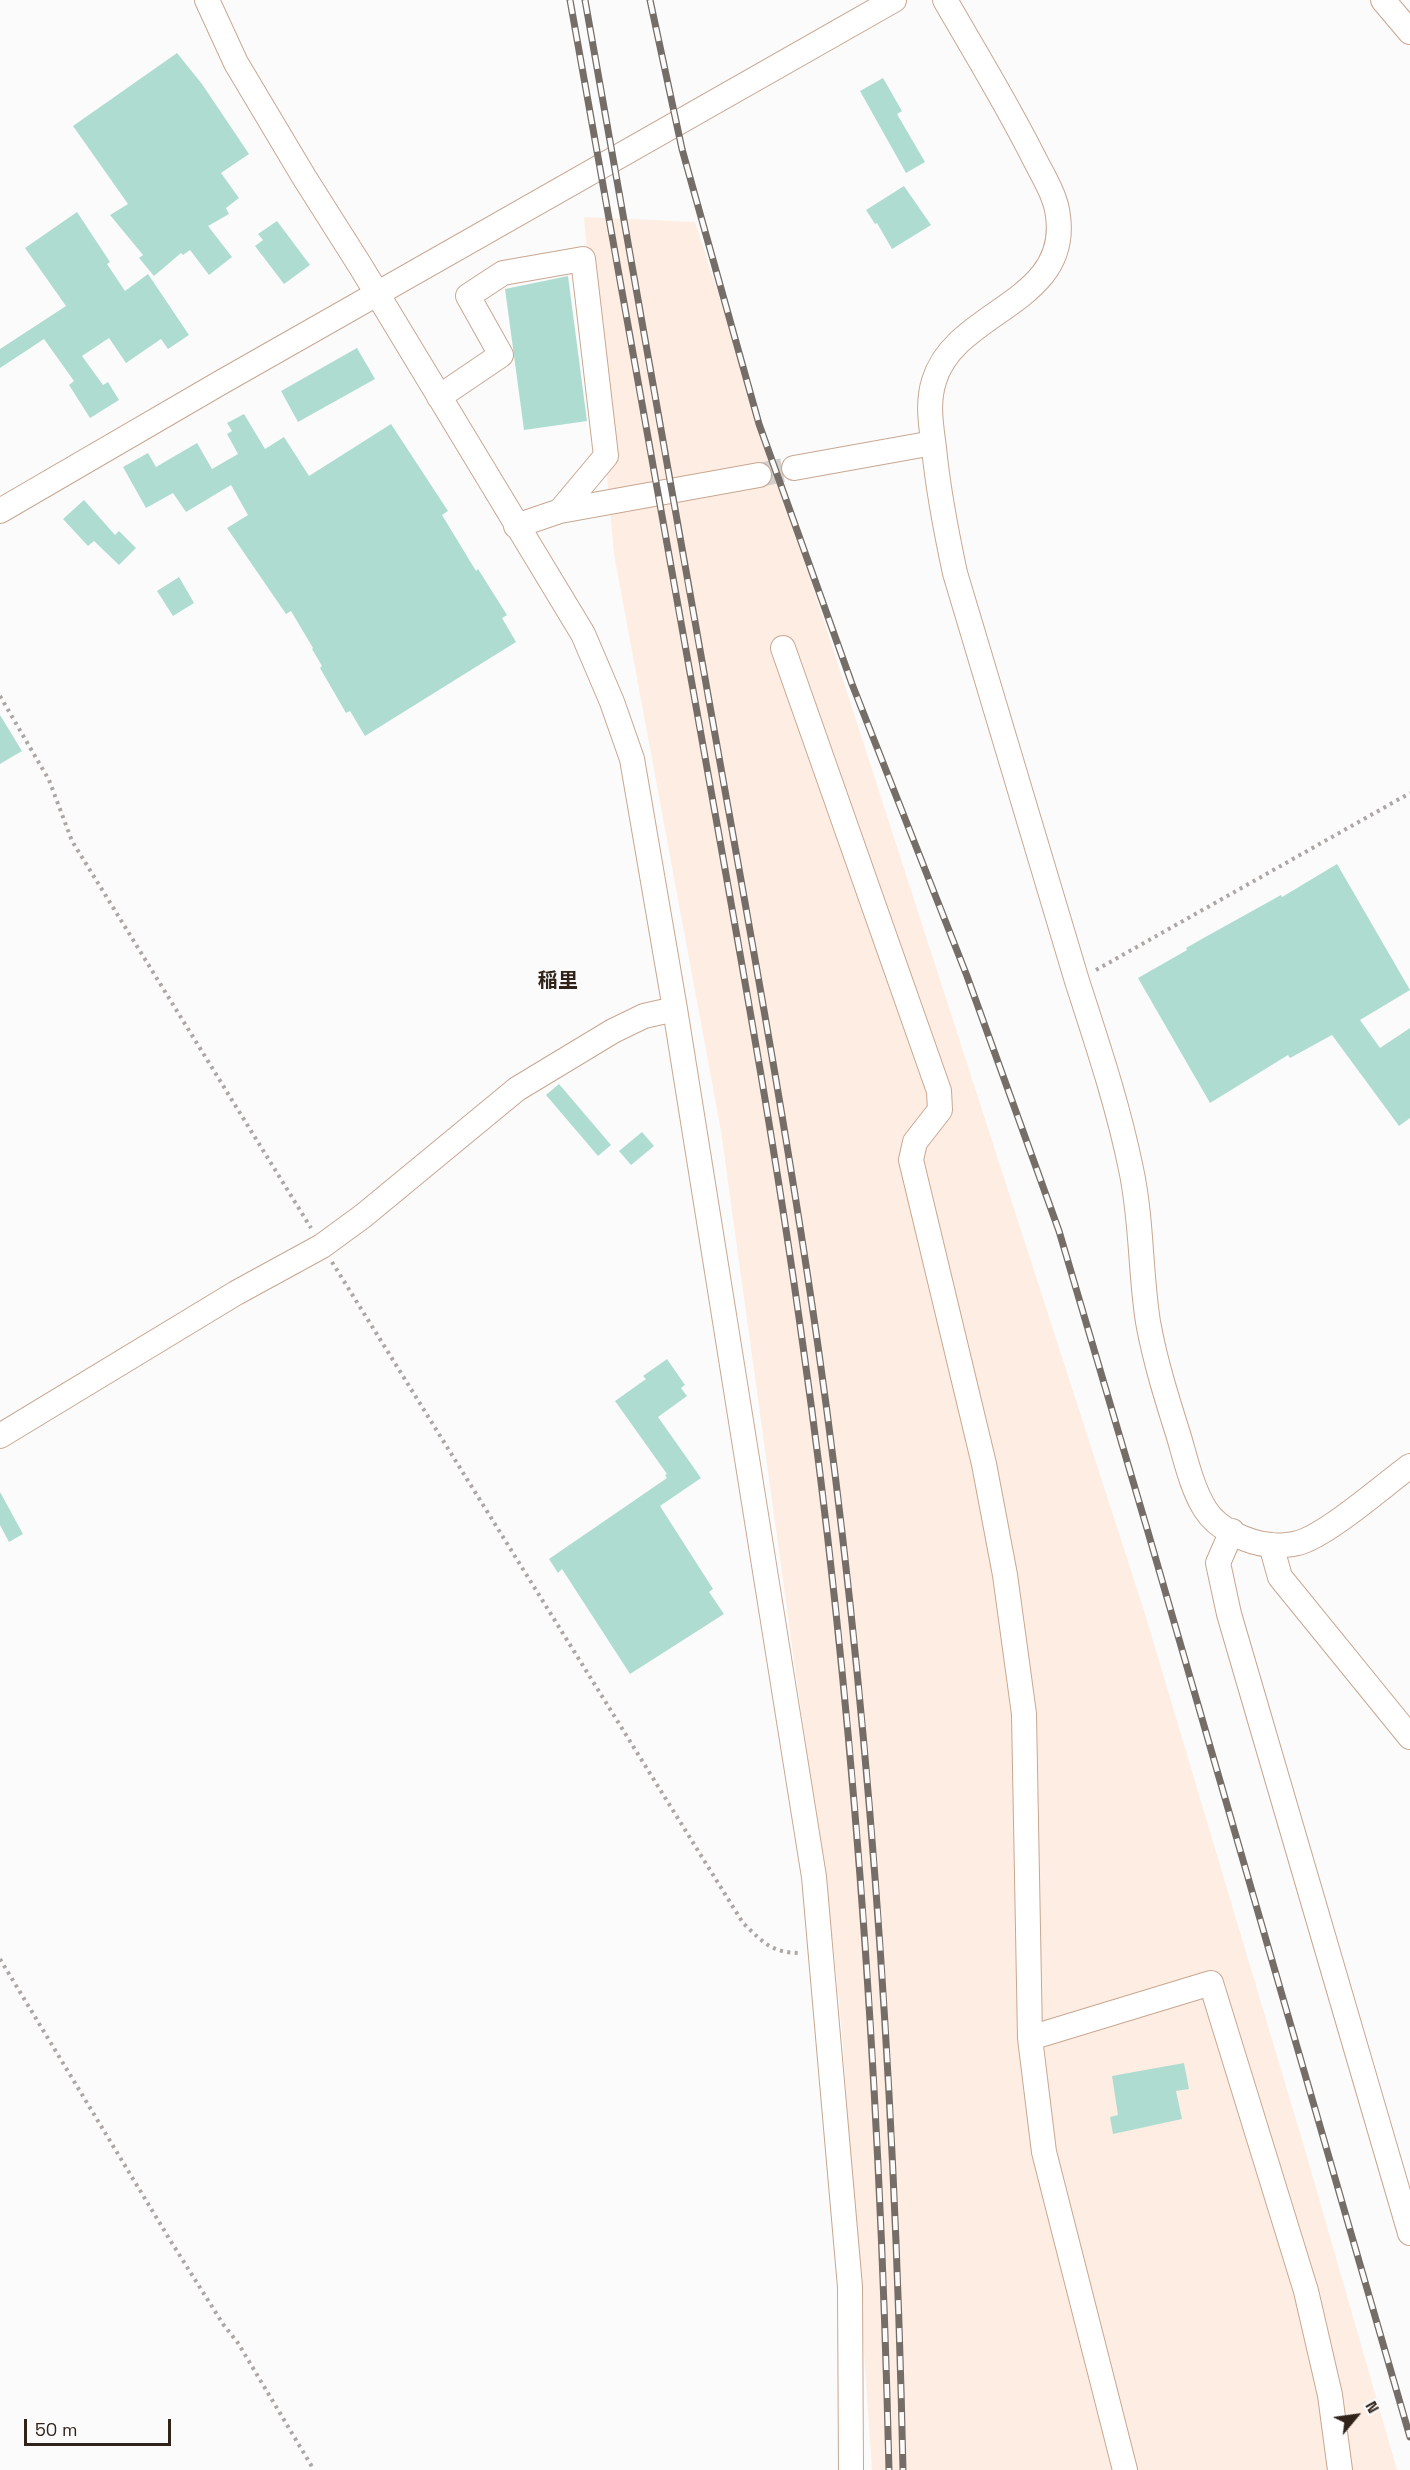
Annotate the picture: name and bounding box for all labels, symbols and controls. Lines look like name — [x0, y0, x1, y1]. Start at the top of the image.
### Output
district label: 稲里 — [538, 970, 578, 994]
north arrow — [1326, 2386, 1386, 2446]
text: N — [1360, 2397, 1384, 2417]
scale bar — [27, 2407, 174, 2445]
text: 50 m — [35, 2418, 77, 2441]

